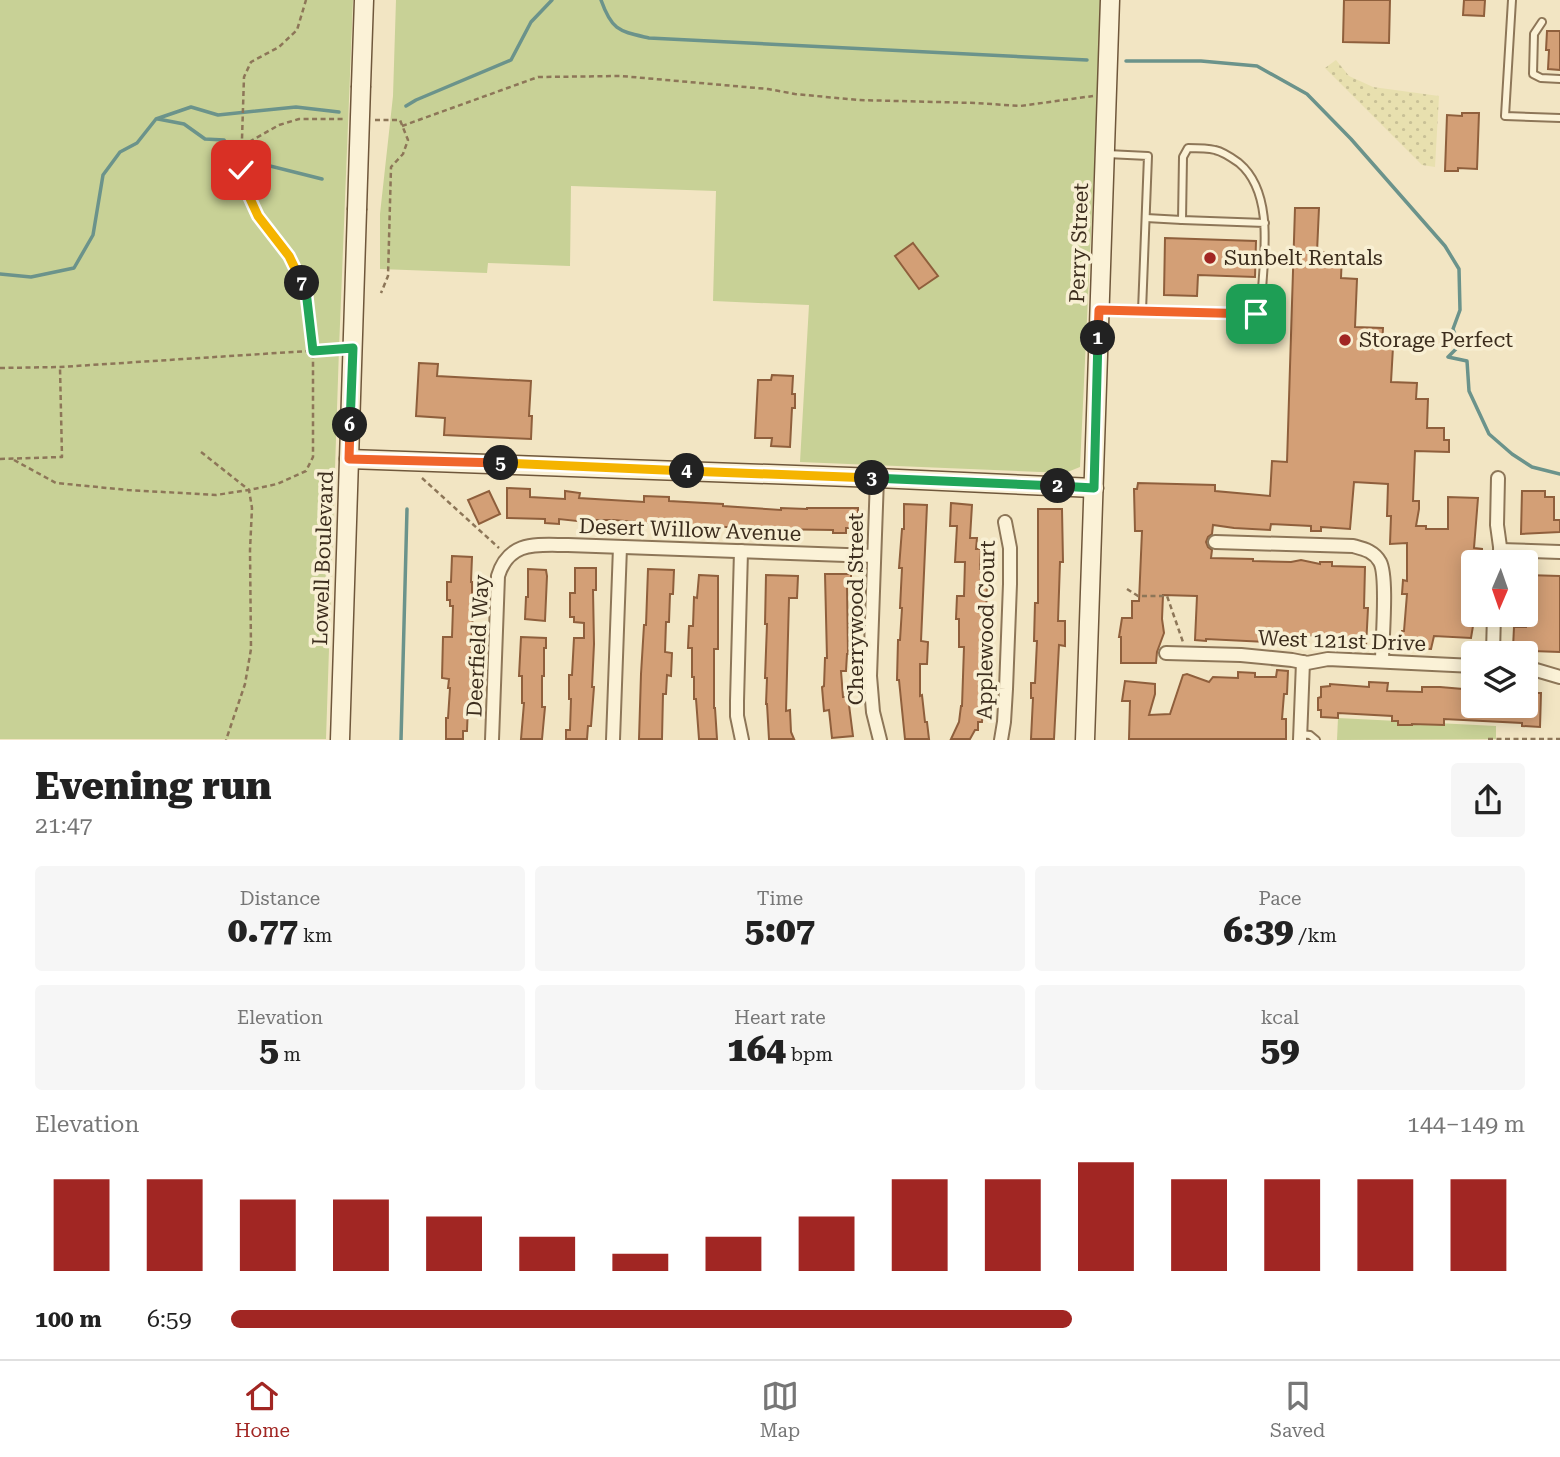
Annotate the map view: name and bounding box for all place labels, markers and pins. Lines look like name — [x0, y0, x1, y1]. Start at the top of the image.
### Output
pin — [211, 140, 271, 200]
place label: Sunbelt Rentals — [1224, 246, 1383, 270]
marker: Sunbelt Rentals — [1202, 250, 1218, 266]
pin: 7 — [284, 266, 320, 300]
pin — [1226, 284, 1286, 344]
pin: 1 — [1080, 320, 1116, 356]
place label: Storage Perfect — [1359, 328, 1513, 352]
marker: Storage Perfect — [1337, 332, 1353, 348]
pin: 6 — [332, 408, 368, 442]
pin: 5 — [484, 446, 518, 480]
pin: 4 — [670, 454, 704, 489]
pin: 3 — [854, 461, 890, 496]
pin: 2 — [1040, 468, 1076, 504]

